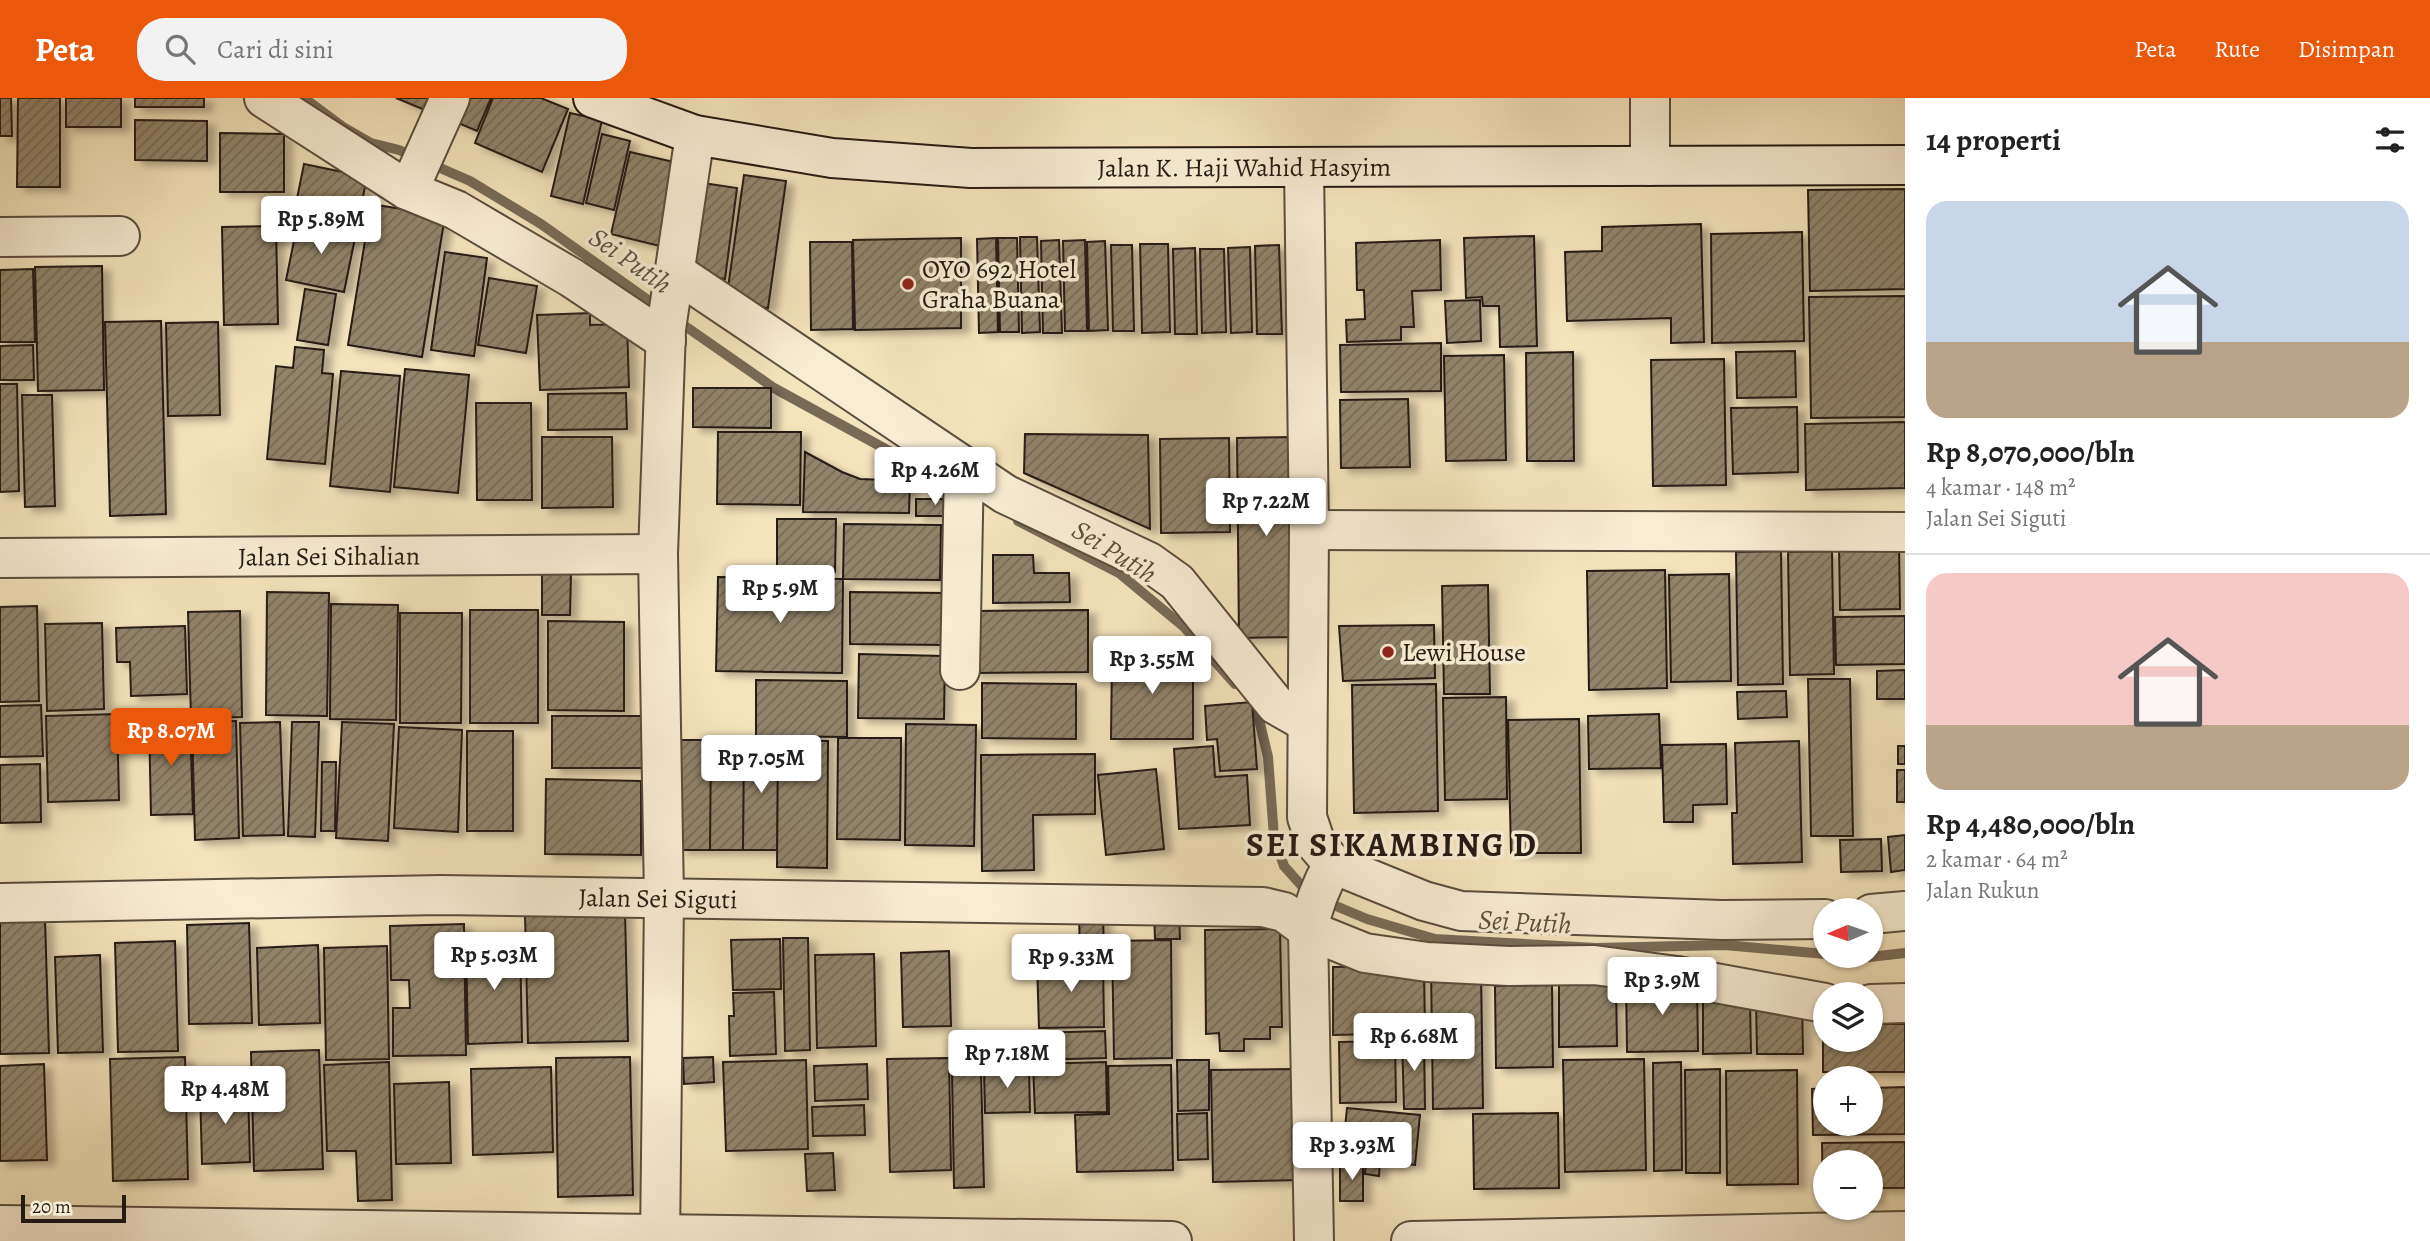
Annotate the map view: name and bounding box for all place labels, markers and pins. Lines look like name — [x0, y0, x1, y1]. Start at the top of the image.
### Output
pin: Rp 5.89M — [249, 197, 393, 256]
place label: OYO 692 Hotel Graha Buana — [922, 252, 1076, 317]
marker: OYO 692 Hotel Graha Buana — [900, 276, 916, 292]
pin: Rp 4.26M — [863, 448, 1007, 507]
pin: Rp 7.22M — [1194, 478, 1338, 538]
pin: Rp 5.9M — [715, 566, 845, 625]
place label: Lewi House — [1402, 635, 1526, 670]
pin: Rp 3.55M — [1080, 636, 1224, 696]
marker: Lewi House — [1380, 644, 1396, 660]
pin: Rp 8.07M — [99, 708, 243, 768]
pin: Rp 7.05M — [689, 736, 833, 795]
pin: Rp 5.03M — [422, 932, 566, 992]
pin: Rp 9.33M — [999, 934, 1143, 994]
pin: Rp 3.9M — [1597, 958, 1727, 1017]
pin: Rp 6.68M — [1342, 1014, 1486, 1073]
pin: Rp 7.18M — [935, 1030, 1079, 1090]
pin: Rp 4.48M — [153, 1066, 297, 1126]
pin: Rp 3.93M — [1280, 1122, 1424, 1182]

